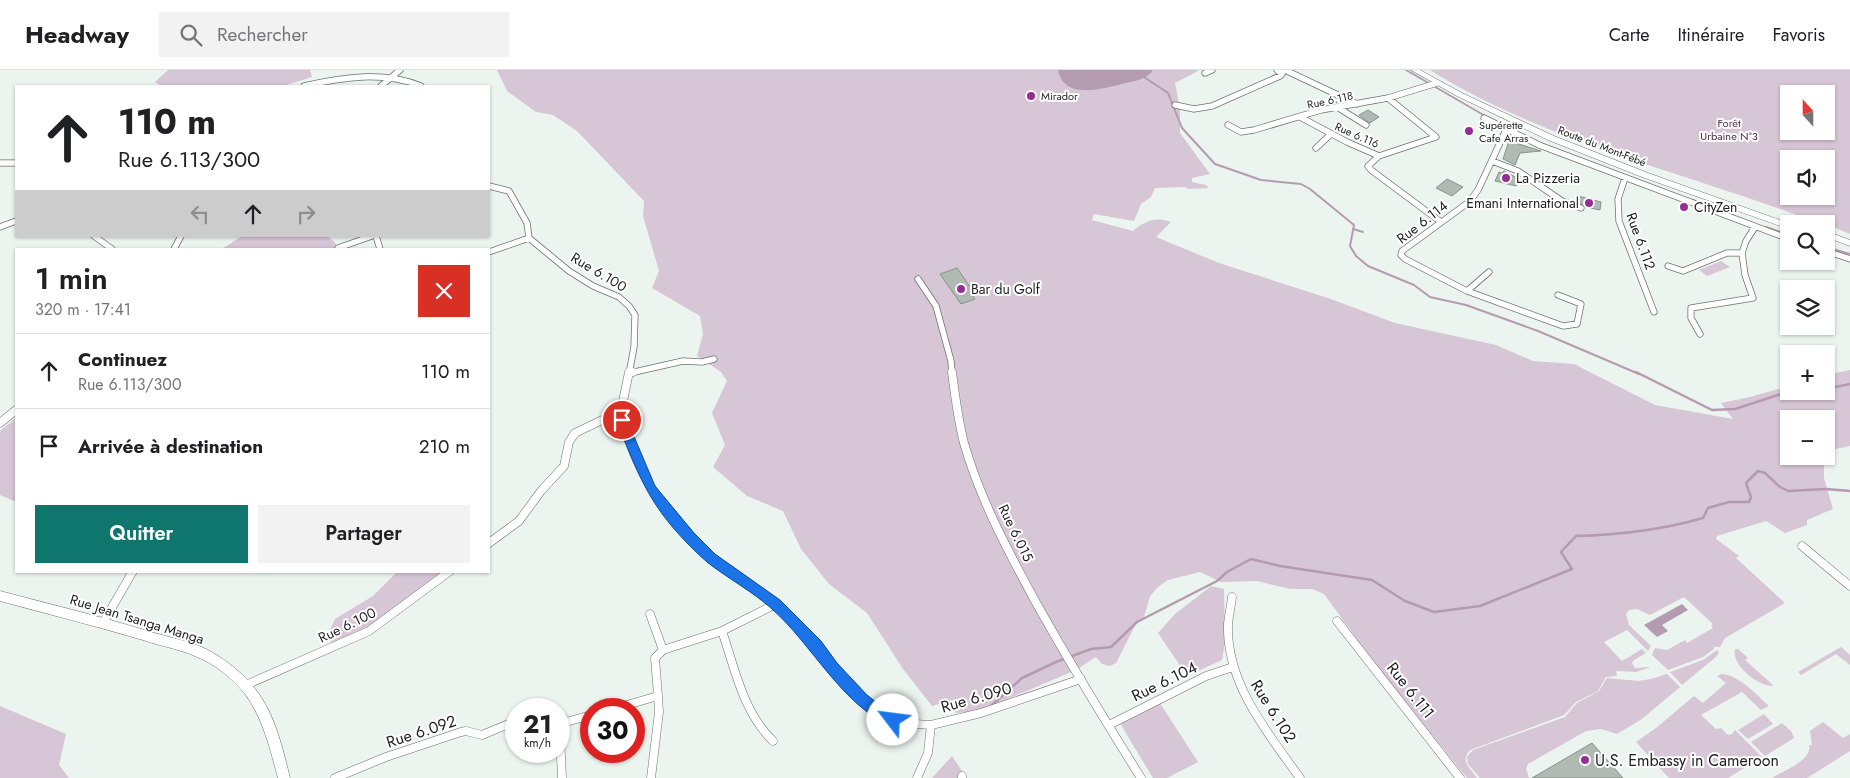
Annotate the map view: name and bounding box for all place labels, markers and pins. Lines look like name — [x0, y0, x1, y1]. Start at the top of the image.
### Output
place label: Mirador — [1041, 88, 1078, 104]
marker: Mirador — [1025, 90, 1037, 102]
place label: Supérette Cafe Arras — [1479, 117, 1529, 146]
marker: Supérette Cafe Arras — [1463, 125, 1475, 137]
place label: La Pizzeria — [1516, 168, 1580, 188]
marker: La Pizzeria — [1500, 172, 1512, 184]
place label: Emani International — [1466, 193, 1579, 213]
marker: Emani International — [1583, 197, 1595, 209]
place label: CityZen — [1694, 197, 1737, 217]
marker: CityZen — [1678, 201, 1690, 213]
place label: Bar du Golf — [971, 279, 1041, 299]
marker: Bar du Golf — [955, 283, 967, 295]
pin — [601, 399, 643, 441]
place label: U.S. Embassy in Cameroon — [1595, 749, 1779, 772]
marker: U.S. Embassy in Cameroon — [1579, 754, 1591, 766]

